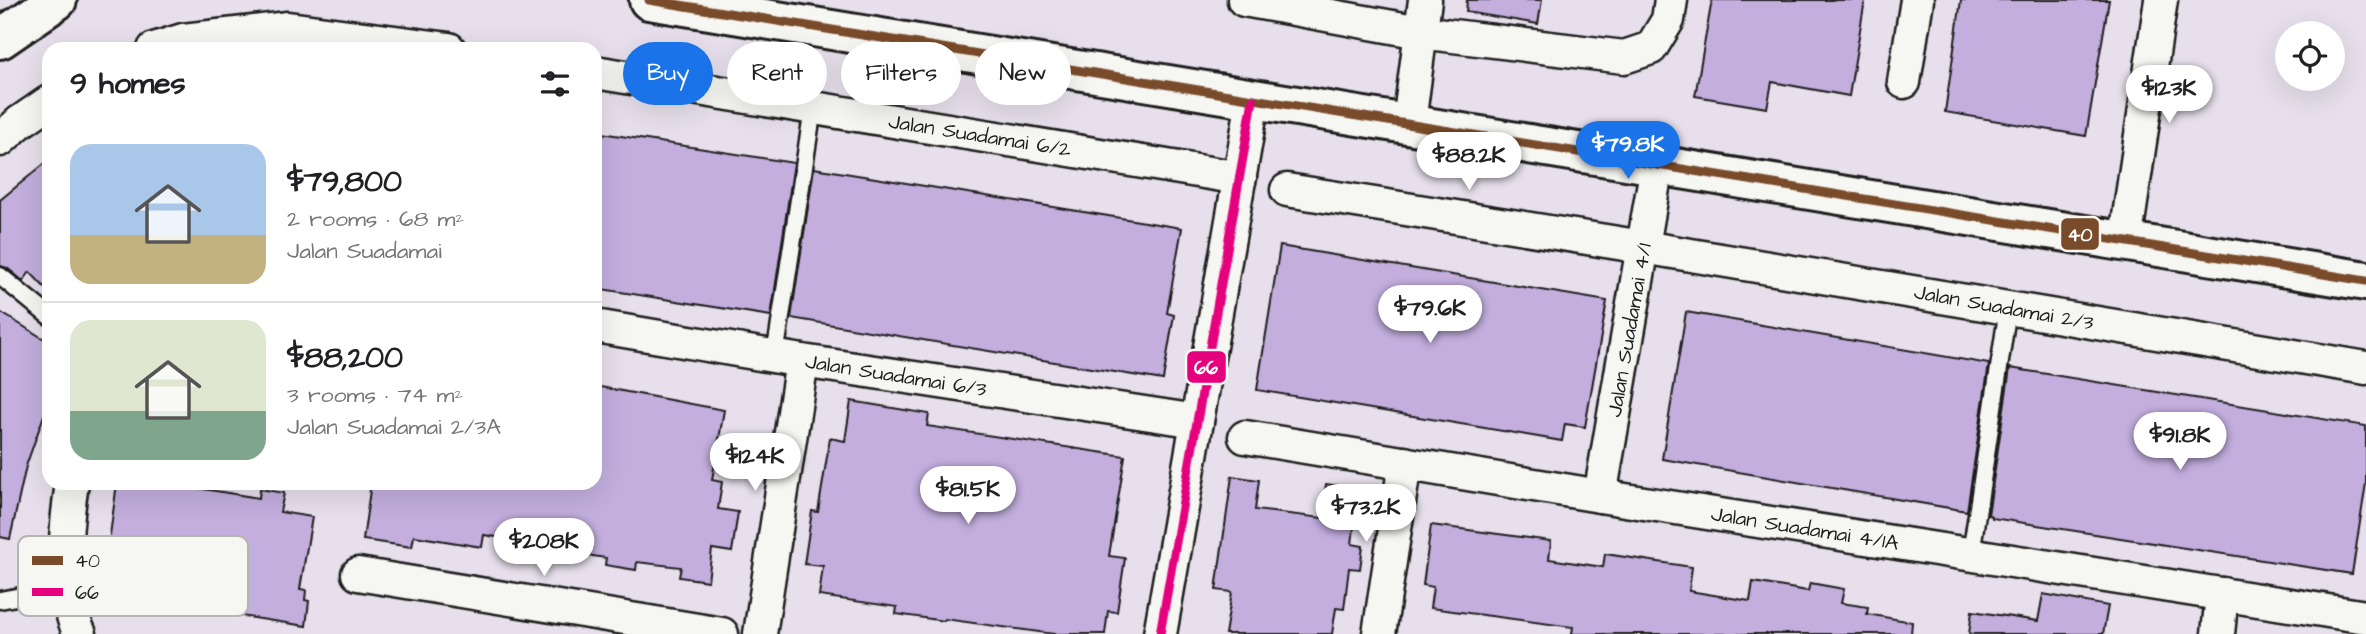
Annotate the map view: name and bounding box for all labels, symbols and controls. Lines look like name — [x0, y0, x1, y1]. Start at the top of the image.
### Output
map controls — [2275, 21, 2345, 91]
button: locate — [2275, 21, 2345, 91]
chip: Buy — [623, 42, 713, 105]
chip: Rent — [727, 42, 827, 105]
chip: Filters — [841, 42, 961, 105]
chip: New — [975, 42, 1071, 105]
text: 9 homes — [70, 63, 185, 105]
icon: filters — [536, 65, 574, 103]
pin: $123K — [2120, 66, 2218, 125]
text: $123K — [2142, 72, 2196, 104]
street label: Jalan Suadamai 6/2 — [887, 107, 1073, 164]
pin: $79.8K — [1571, 122, 1685, 181]
text: $79.8K — [1592, 128, 1664, 160]
pin: $88.2K — [1412, 132, 1526, 192]
text: $88.2K — [1433, 139, 1505, 171]
text: $79,800 — [287, 161, 402, 203]
icon: home — [126, 172, 210, 256]
text: 2 rooms · 68 m² — [287, 203, 464, 235]
line badge: 40 — [2060, 217, 2100, 251]
text: 40 — [2068, 222, 2092, 249]
text: Jalan Suadamai — [287, 235, 442, 267]
street label: Jalan Suadamai 4/1 — [1600, 241, 1659, 419]
street label: Jalan Suadamai 2/3 — [1912, 277, 2096, 338]
pin: $79.6K — [1373, 286, 1487, 345]
text: $79.6K — [1394, 292, 1466, 324]
text: $88,200 — [287, 337, 403, 379]
street label: Jalan Suadamai 6/3 — [803, 347, 989, 404]
icon: home — [126, 348, 210, 432]
line badge: 66 — [1186, 350, 1227, 384]
text: 66 — [1194, 355, 1218, 382]
text: 3 rooms · 74 m² — [287, 379, 463, 411]
text: Jalan Suadamai 2/3A — [287, 411, 501, 443]
pin: $91.8K — [2123, 412, 2237, 472]
text: $91.8K — [2150, 419, 2210, 451]
pin: $124K — [706, 434, 804, 493]
text: $124K — [726, 440, 784, 472]
pin: $81.5K — [911, 466, 1025, 526]
text: $81.5K — [936, 473, 1000, 505]
pin: $73.2K — [1309, 484, 1423, 544]
text: $73.2K — [1332, 491, 1400, 523]
street label: Jalan Suadamai 4/1A — [1709, 499, 1901, 558]
pin: $208K — [495, 518, 593, 578]
text: $208K — [509, 525, 579, 557]
legend — [18, 536, 248, 616]
text: 40 — [75, 548, 100, 575]
text: 66 — [75, 580, 99, 607]

